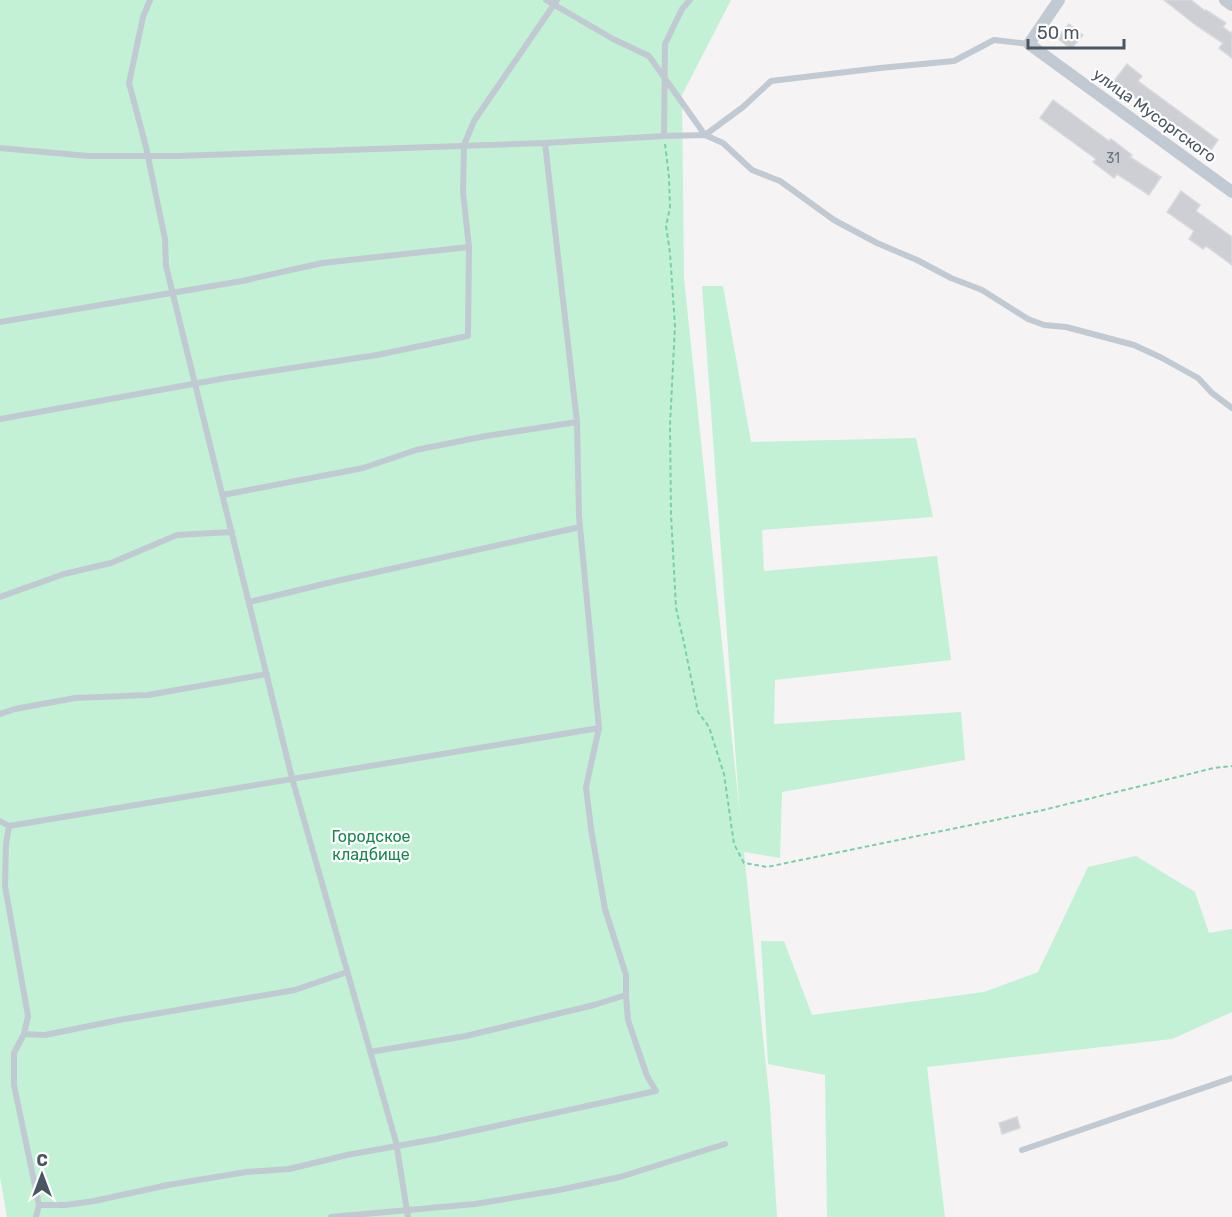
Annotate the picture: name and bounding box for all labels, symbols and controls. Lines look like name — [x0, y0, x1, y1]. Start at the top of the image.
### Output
scale bar — [1028, 12, 1124, 50]
text: 50 m — [1037, 22, 1080, 44]
street label: улица Мусоргского — [1089, 64, 1220, 166]
house number: 31 — [1106, 150, 1120, 167]
park label: Городское кладбище — [331, 827, 411, 864]
north arrow — [12, 1145, 72, 1205]
text: С — [36, 1151, 48, 1170]

